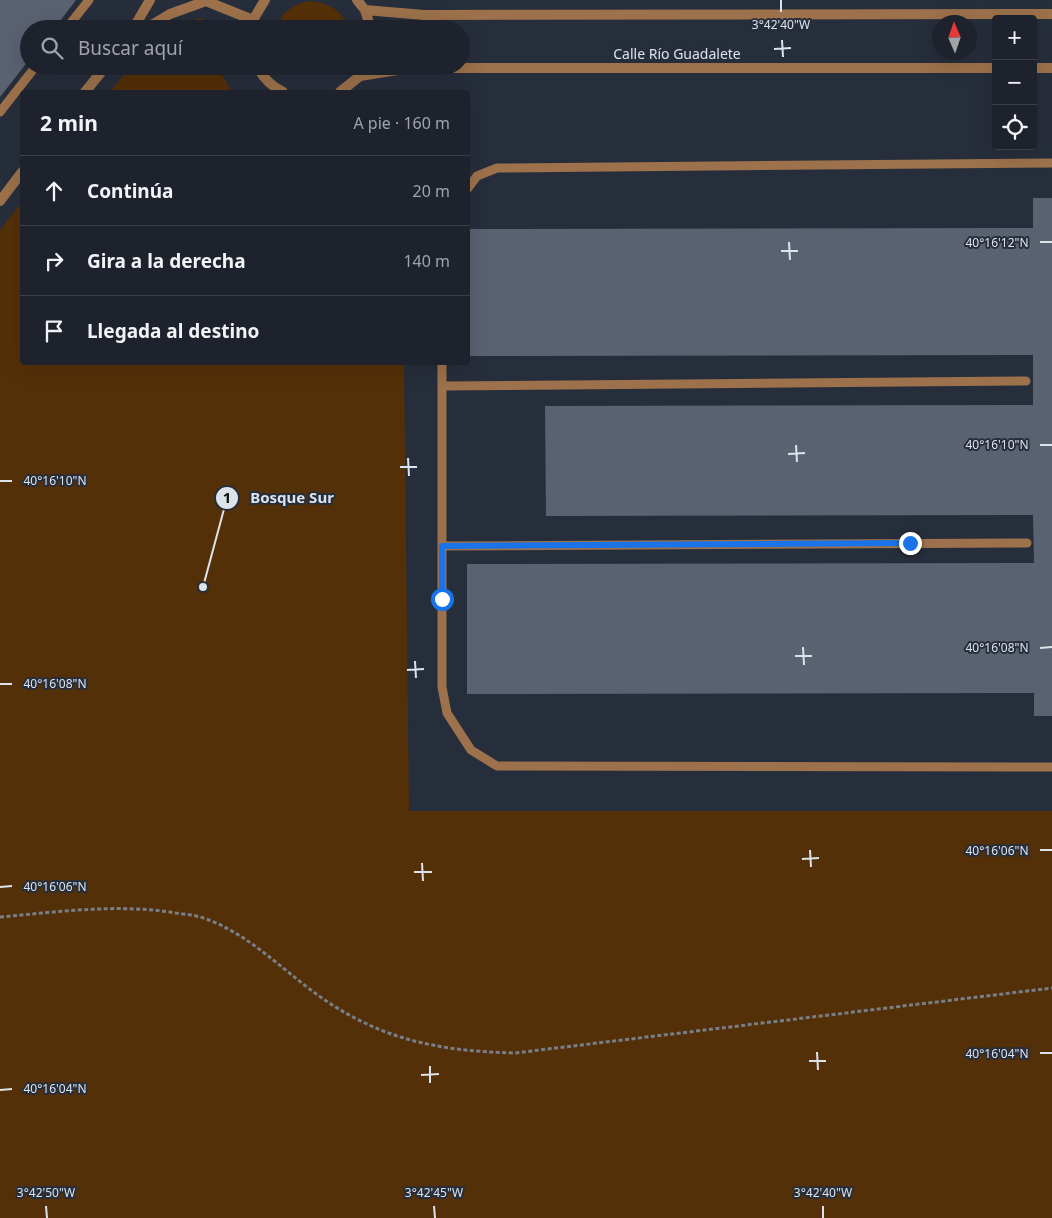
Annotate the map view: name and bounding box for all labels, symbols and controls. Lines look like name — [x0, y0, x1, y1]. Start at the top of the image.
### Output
north arrow — [932, 15, 977, 60]
map controls — [992, 15, 1037, 150]
button: + — [992, 15, 1037, 60]
text: 3°42'40"W — [752, 16, 810, 33]
search box — [20, 20, 470, 75]
icon: search — [38, 34, 66, 62]
text: Buscar aquí — [78, 35, 183, 61]
street label: Calle Río Guadalete — [613, 44, 741, 63]
button: − — [992, 60, 1037, 105]
button: locate — [992, 105, 1037, 150]
text: 2 min — [40, 109, 98, 137]
text: A pie · 160 m — [353, 112, 450, 134]
icon: ahead — [40, 177, 68, 205]
text: Continúa — [87, 178, 173, 204]
text: 20 m — [413, 180, 450, 202]
text: 40°16'12"N — [965, 234, 1029, 251]
icon: right — [40, 247, 68, 275]
text: Gira a la derecha — [87, 248, 246, 274]
text: 140 m — [403, 250, 450, 272]
icon: arrive — [40, 317, 68, 345]
text: Llegada al destino — [87, 318, 259, 344]
text: 40°16'10"N — [965, 436, 1029, 453]
text: 40°16'10"N — [23, 472, 87, 489]
callout: Bosque Sur — [215, 483, 344, 513]
text: 1 — [223, 487, 231, 507]
text: Bosque Sur — [250, 487, 334, 507]
route end — [899, 532, 922, 555]
route start — [431, 588, 454, 611]
text: 40°16'08"N — [965, 639, 1029, 656]
text: 40°16'08"N — [23, 675, 87, 692]
text: 40°16'06"N — [965, 842, 1029, 859]
text: 40°16'06"N — [23, 878, 87, 895]
text: 40°16'04"N — [965, 1045, 1029, 1062]
text: 40°16'04"N — [23, 1080, 87, 1097]
text: 3°42'50"W — [17, 1184, 75, 1201]
text: 3°42'45"W — [405, 1184, 463, 1201]
text: 3°42'40"W — [794, 1184, 852, 1201]

